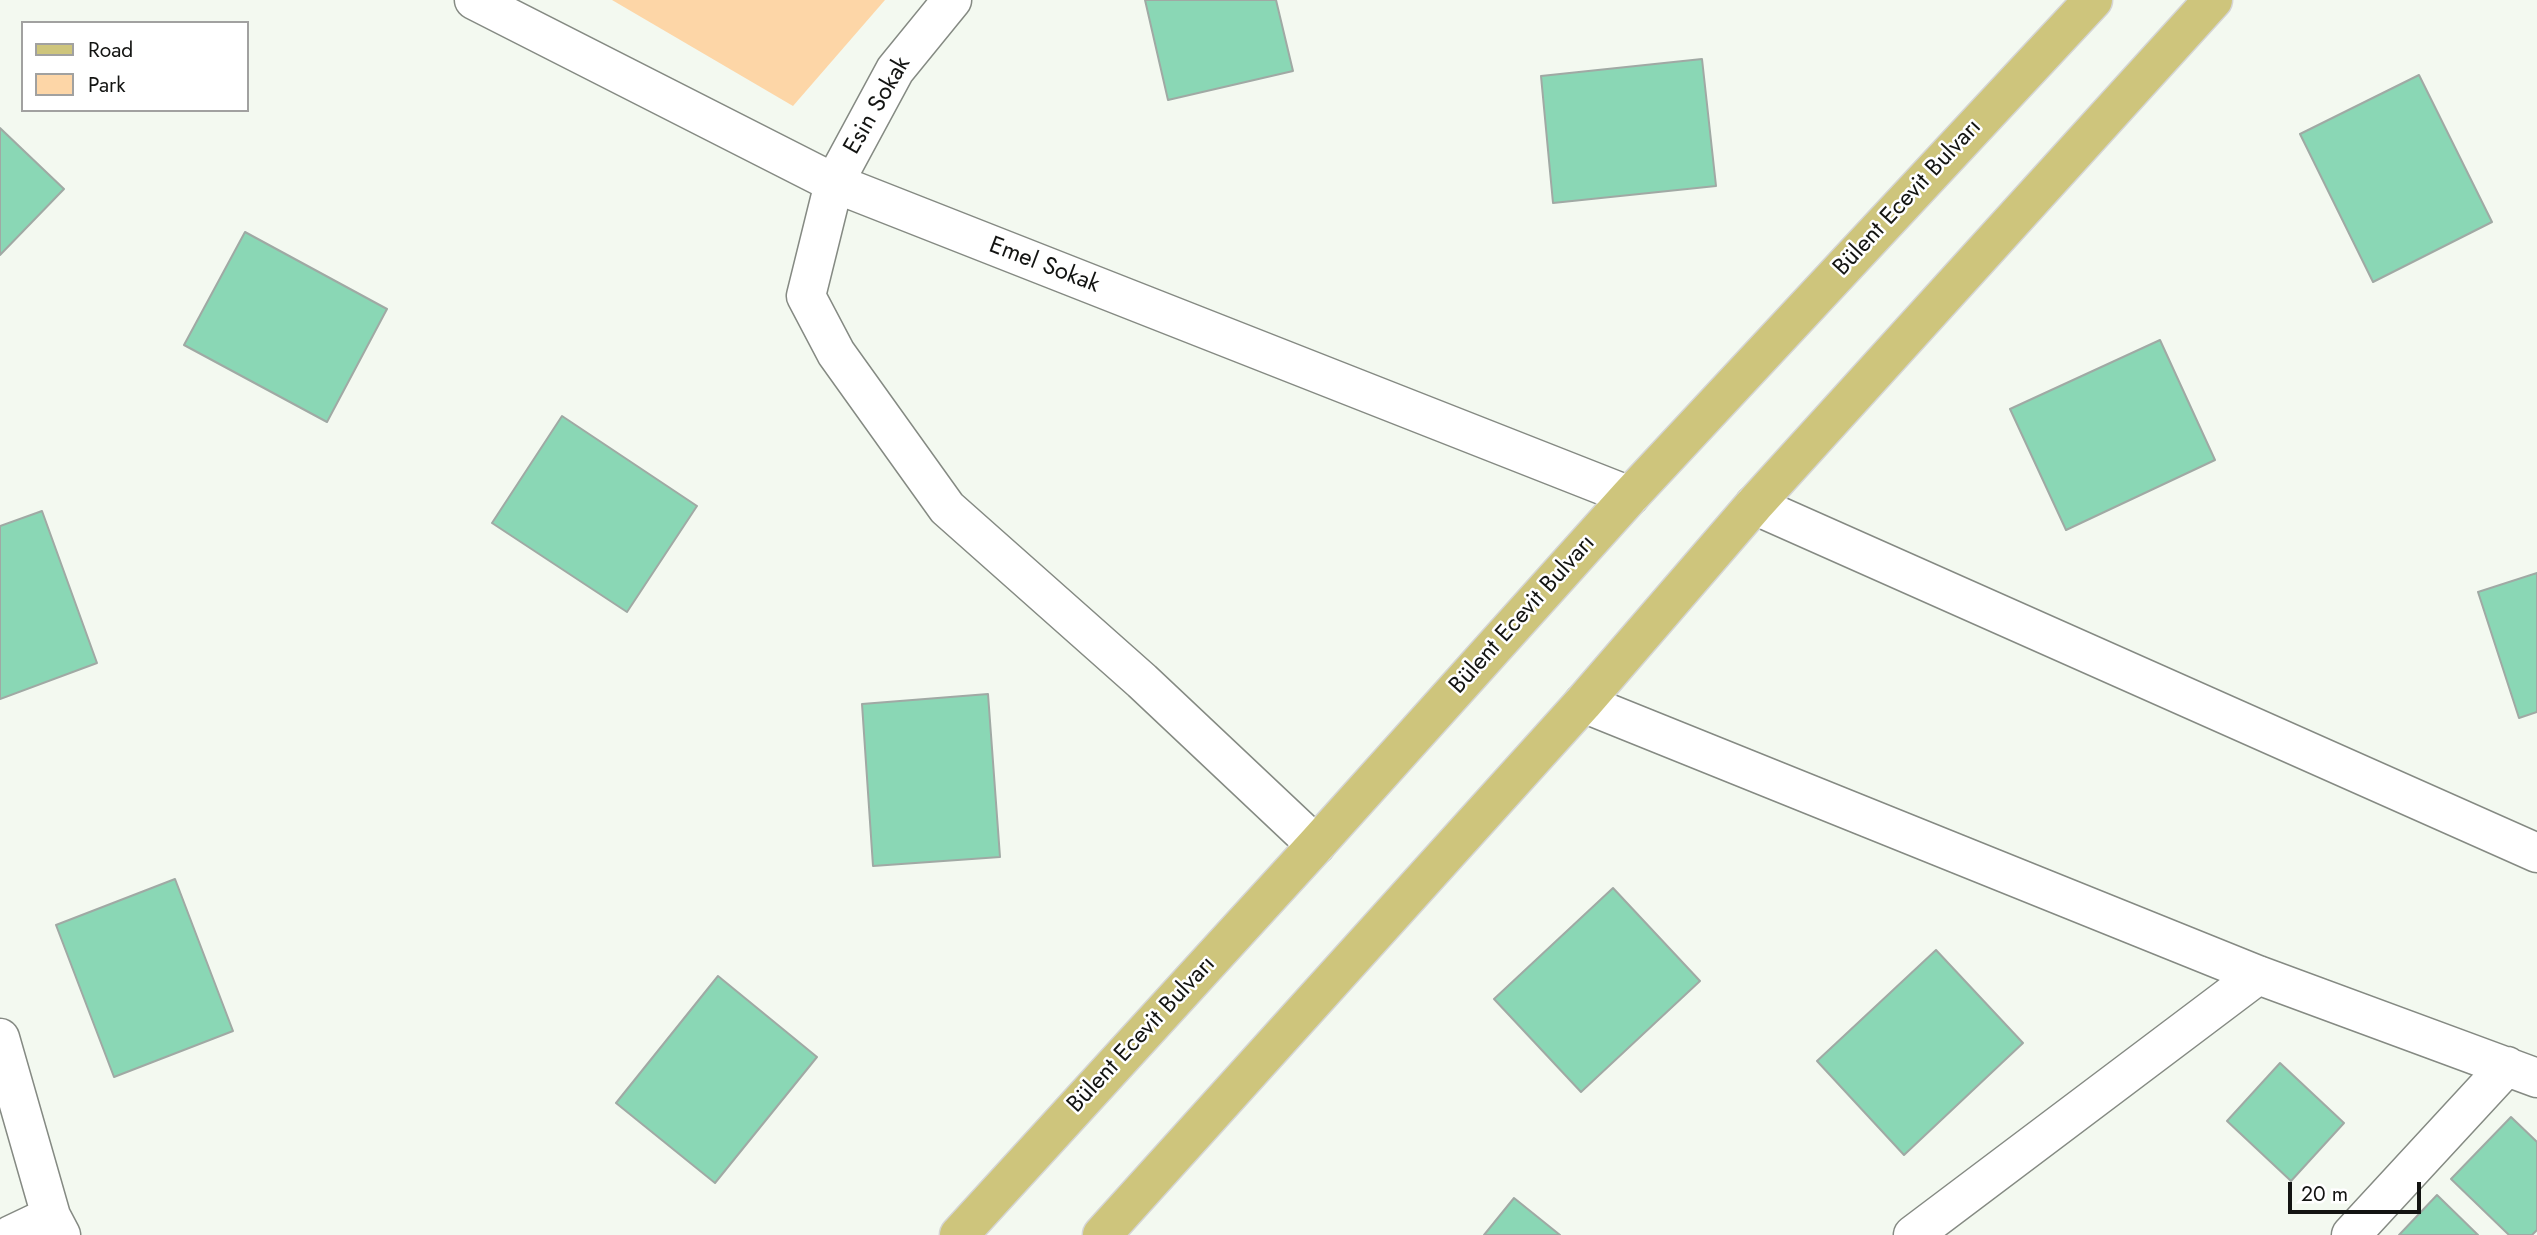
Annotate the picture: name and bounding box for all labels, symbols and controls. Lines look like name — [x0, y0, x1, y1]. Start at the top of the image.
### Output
legend — [21, 21, 248, 112]
text: Road — [88, 35, 133, 65]
street label: Esin Sokak — [839, 52, 917, 160]
text: Park — [88, 70, 125, 100]
street label: Bülent Ecevit Bulvarı — [1828, 114, 1988, 282]
street label: Emel Sokak — [985, 232, 1103, 300]
street label: Bülent Ecevit Bulvarı — [1444, 530, 1602, 700]
street label: Bülent Ecevit Bulvarı — [1062, 951, 1222, 1119]
scale bar — [2292, 1168, 2425, 1212]
text: 20 m — [2301, 1179, 2348, 1209]

